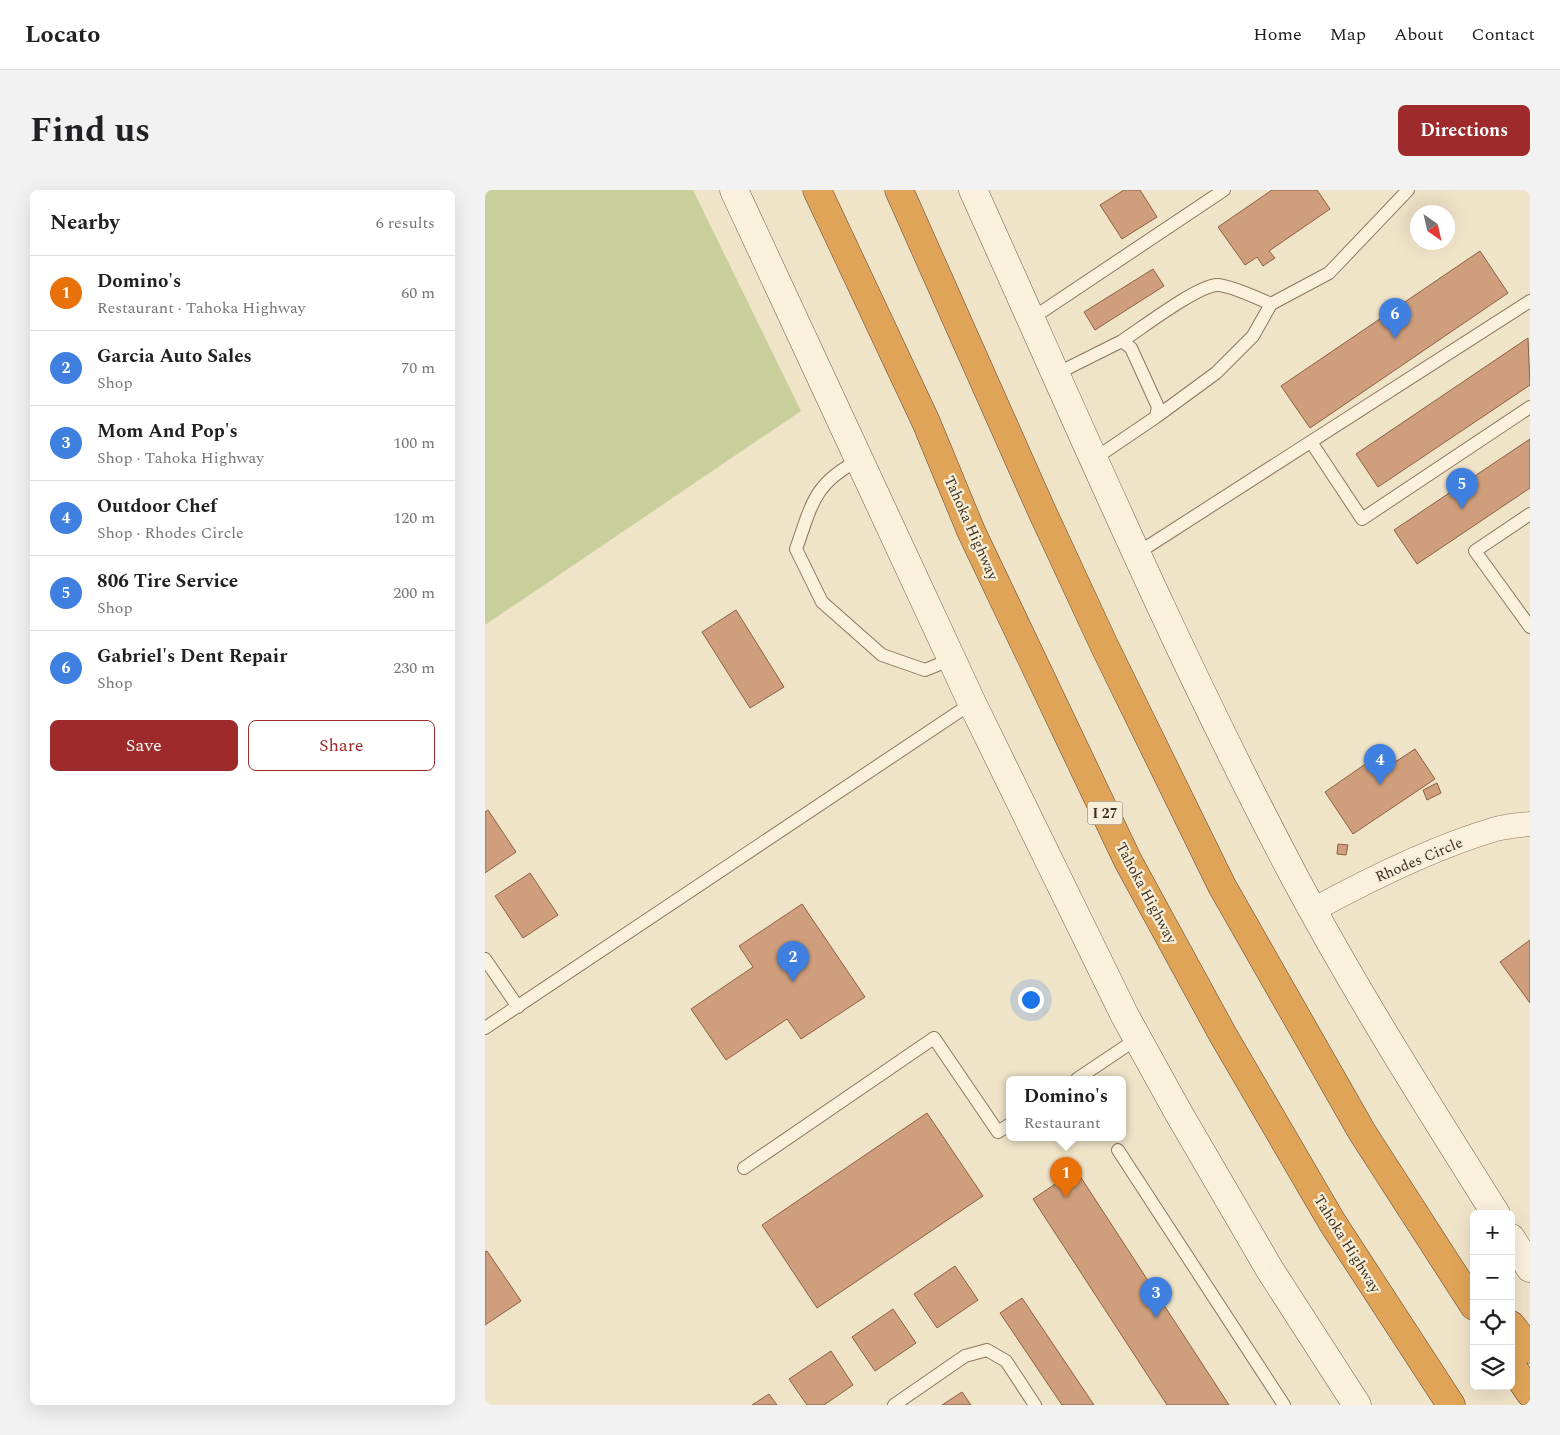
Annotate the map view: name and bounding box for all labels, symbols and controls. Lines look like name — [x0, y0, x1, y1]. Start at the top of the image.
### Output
text: Locato — [25, 17, 100, 53]
text: Home — [1253, 21, 1302, 48]
text: Map — [1330, 21, 1366, 48]
text: About — [1394, 21, 1444, 48]
text: Contact — [1472, 21, 1535, 48]
text: Find us — [30, 104, 150, 157]
button: Directions — [1398, 105, 1530, 156]
north arrow — [1410, 205, 1455, 250]
text: Nearby — [50, 207, 120, 239]
text: 6 results — [376, 211, 435, 235]
text: Domino's — [97, 267, 181, 296]
text: 1 — [62, 281, 70, 305]
text: 60 m — [401, 281, 435, 305]
text: Restaurant · Tahoka Highway — [97, 296, 305, 320]
pin: 6 — [1379, 298, 1411, 339]
text: Garcia Auto Sales — [97, 342, 252, 371]
text: 2 — [62, 356, 70, 380]
text: 70 m — [401, 356, 435, 380]
text: Shop — [97, 371, 133, 395]
text: Mom And Pop's — [97, 417, 238, 446]
text: 3 — [62, 431, 70, 455]
text: 100 m — [393, 431, 435, 455]
text: Shop · Tahoka Highway — [97, 446, 264, 470]
pin: 5 — [1446, 468, 1478, 509]
street label: Tahoka Highway — [938, 472, 1005, 585]
text: Outdoor Chef — [97, 492, 217, 521]
text: 4 — [62, 506, 70, 530]
text: 120 m — [393, 506, 435, 530]
text: Shop · Rhodes Circle — [97, 521, 244, 545]
text: 806 Tire Service — [97, 567, 238, 596]
text: 5 — [62, 581, 70, 605]
text: 200 m — [393, 581, 435, 605]
text: Shop — [97, 596, 133, 620]
text: Gabriel's Dent Repair — [97, 642, 287, 671]
text: 6 — [62, 656, 70, 680]
text: 230 m — [393, 656, 435, 680]
text: Shop — [97, 671, 133, 695]
button: Save — [50, 720, 238, 771]
button: Share — [248, 720, 435, 771]
pin: 4 — [1364, 744, 1396, 785]
road number: I 27 — [1087, 802, 1123, 824]
street label: Rhodes Circle — [1372, 831, 1466, 889]
street label: Tahoka Highway — [1110, 838, 1183, 949]
pin: 2 — [777, 941, 809, 982]
your location — [1018, 987, 1044, 1013]
popup — [1006, 1076, 1126, 1141]
text: Domino's — [1024, 1082, 1108, 1111]
text: Restaurant — [1024, 1111, 1101, 1135]
pin: 1 — [1050, 1157, 1082, 1198]
street label: Tahoka Highway — [1308, 1190, 1387, 1298]
map controls — [1470, 1210, 1515, 1390]
button: + — [1470, 1210, 1515, 1255]
button: − — [1470, 1255, 1515, 1300]
pin: 3 — [1140, 1277, 1172, 1318]
button: locate — [1470, 1300, 1515, 1345]
button: layers — [1470, 1345, 1515, 1390]

